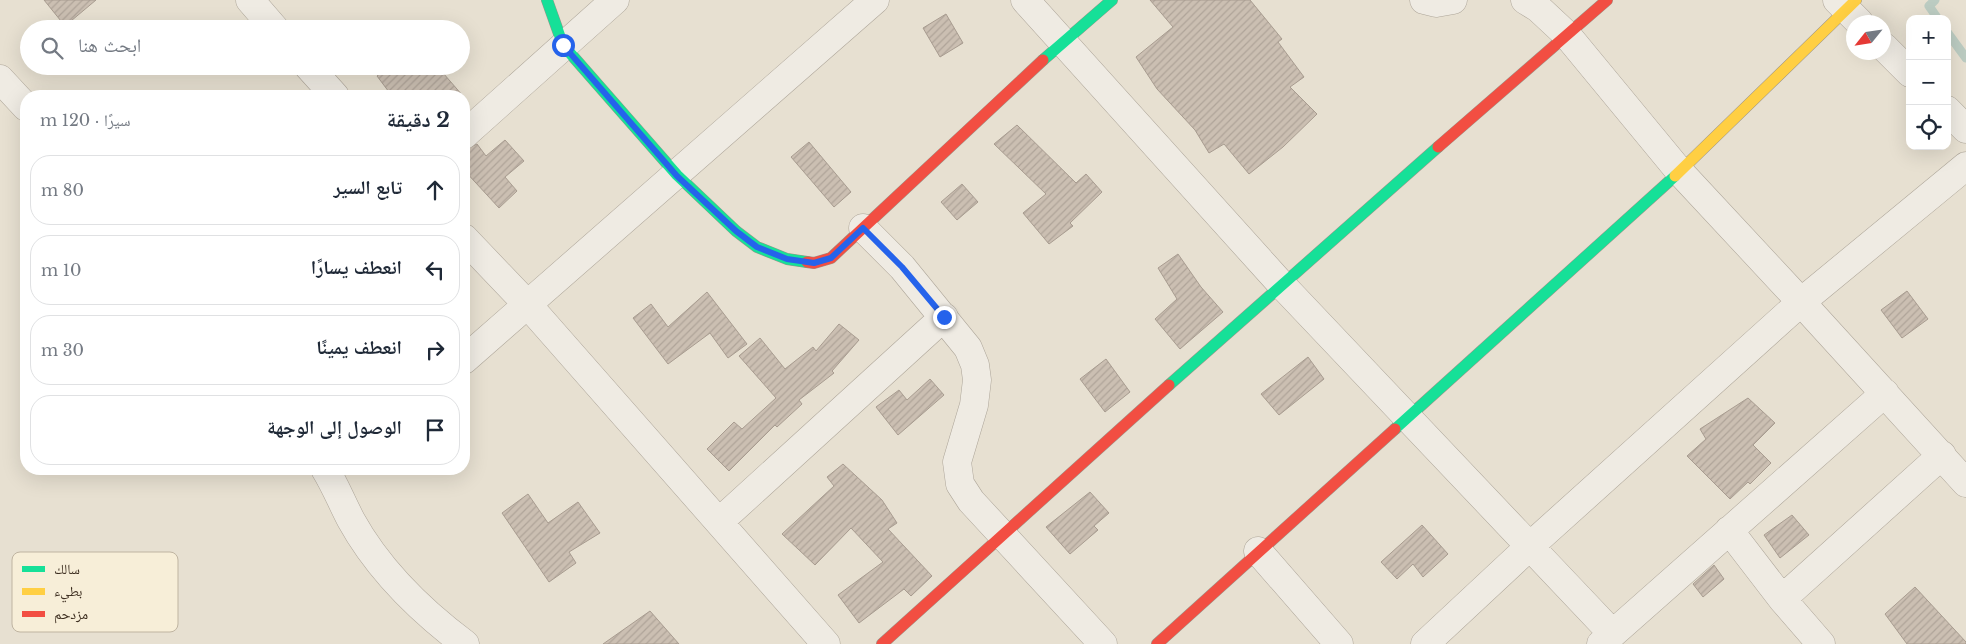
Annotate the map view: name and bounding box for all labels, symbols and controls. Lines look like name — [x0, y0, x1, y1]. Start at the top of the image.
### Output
north arrow — [1846, 15, 1891, 60]
map controls — [1906, 15, 1951, 150]
button: + — [1906, 15, 1951, 60]
search box — [20, 20, 470, 75]
icon: search — [38, 34, 66, 62]
text: ابحث هنا — [78, 34, 141, 57]
route start — [552, 34, 575, 57]
button: − — [1906, 60, 1951, 105]
button: locate — [1906, 105, 1951, 150]
text: 2 دقيقة — [387, 107, 450, 133]
text: سيرًا · 120 m — [40, 110, 131, 130]
text: تابع السير — [334, 176, 402, 199]
icon: ahead — [421, 176, 449, 204]
text: 80 m — [41, 180, 84, 200]
text: انعطف يسارًا — [311, 256, 402, 279]
icon: left — [421, 256, 449, 284]
text: 10 m — [41, 260, 81, 280]
route end — [933, 306, 956, 329]
text: انعطف يمينًا — [316, 336, 402, 359]
icon: right — [421, 336, 449, 364]
text: 30 m — [41, 340, 84, 360]
text: الوصول إلى الوجهة — [267, 416, 402, 439]
icon: arrive — [421, 416, 449, 444]
legend — [12, 552, 178, 632]
text: سالك — [54, 560, 80, 578]
text: بطيء — [54, 582, 83, 603]
text: مزدحم — [54, 605, 88, 624]

